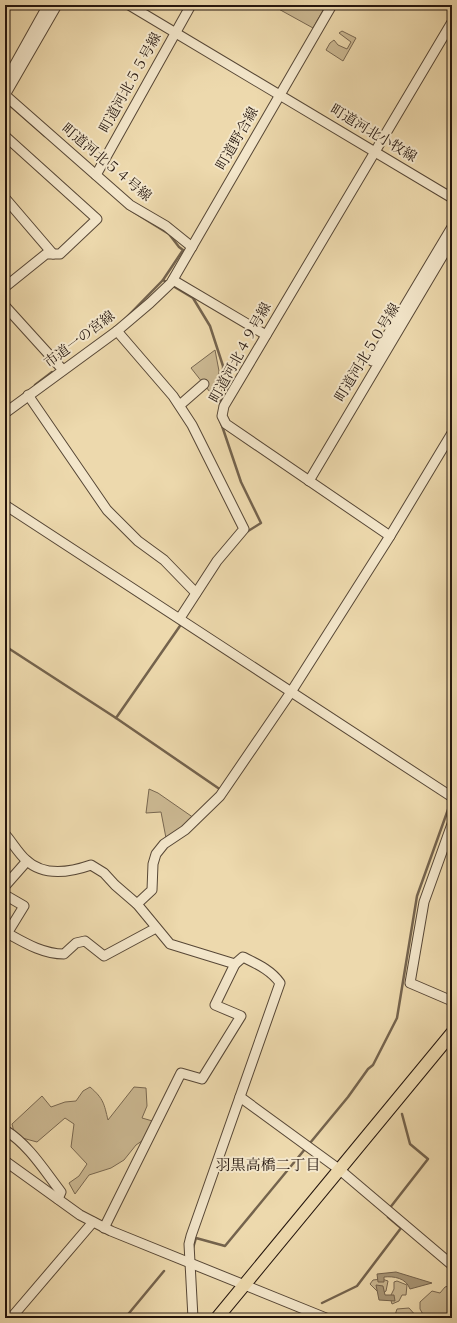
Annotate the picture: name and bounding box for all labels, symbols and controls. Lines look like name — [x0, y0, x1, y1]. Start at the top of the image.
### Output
street label: 町道河北５５号線 — [96, 29, 166, 137]
street label: 町道河北小牧線 — [326, 101, 420, 167]
street label: 町道野合線 — [212, 104, 264, 174]
street label: 町道河北５４号線 — [57, 120, 155, 206]
street label: 町道河北４９号線 — [206, 299, 276, 407]
street label: 町道河北５０号線 — [331, 300, 405, 406]
street label: 市道一の宮線 — [41, 307, 119, 373]
district label: 羽黒高橋二丁目 — [215, 1156, 321, 1177]

